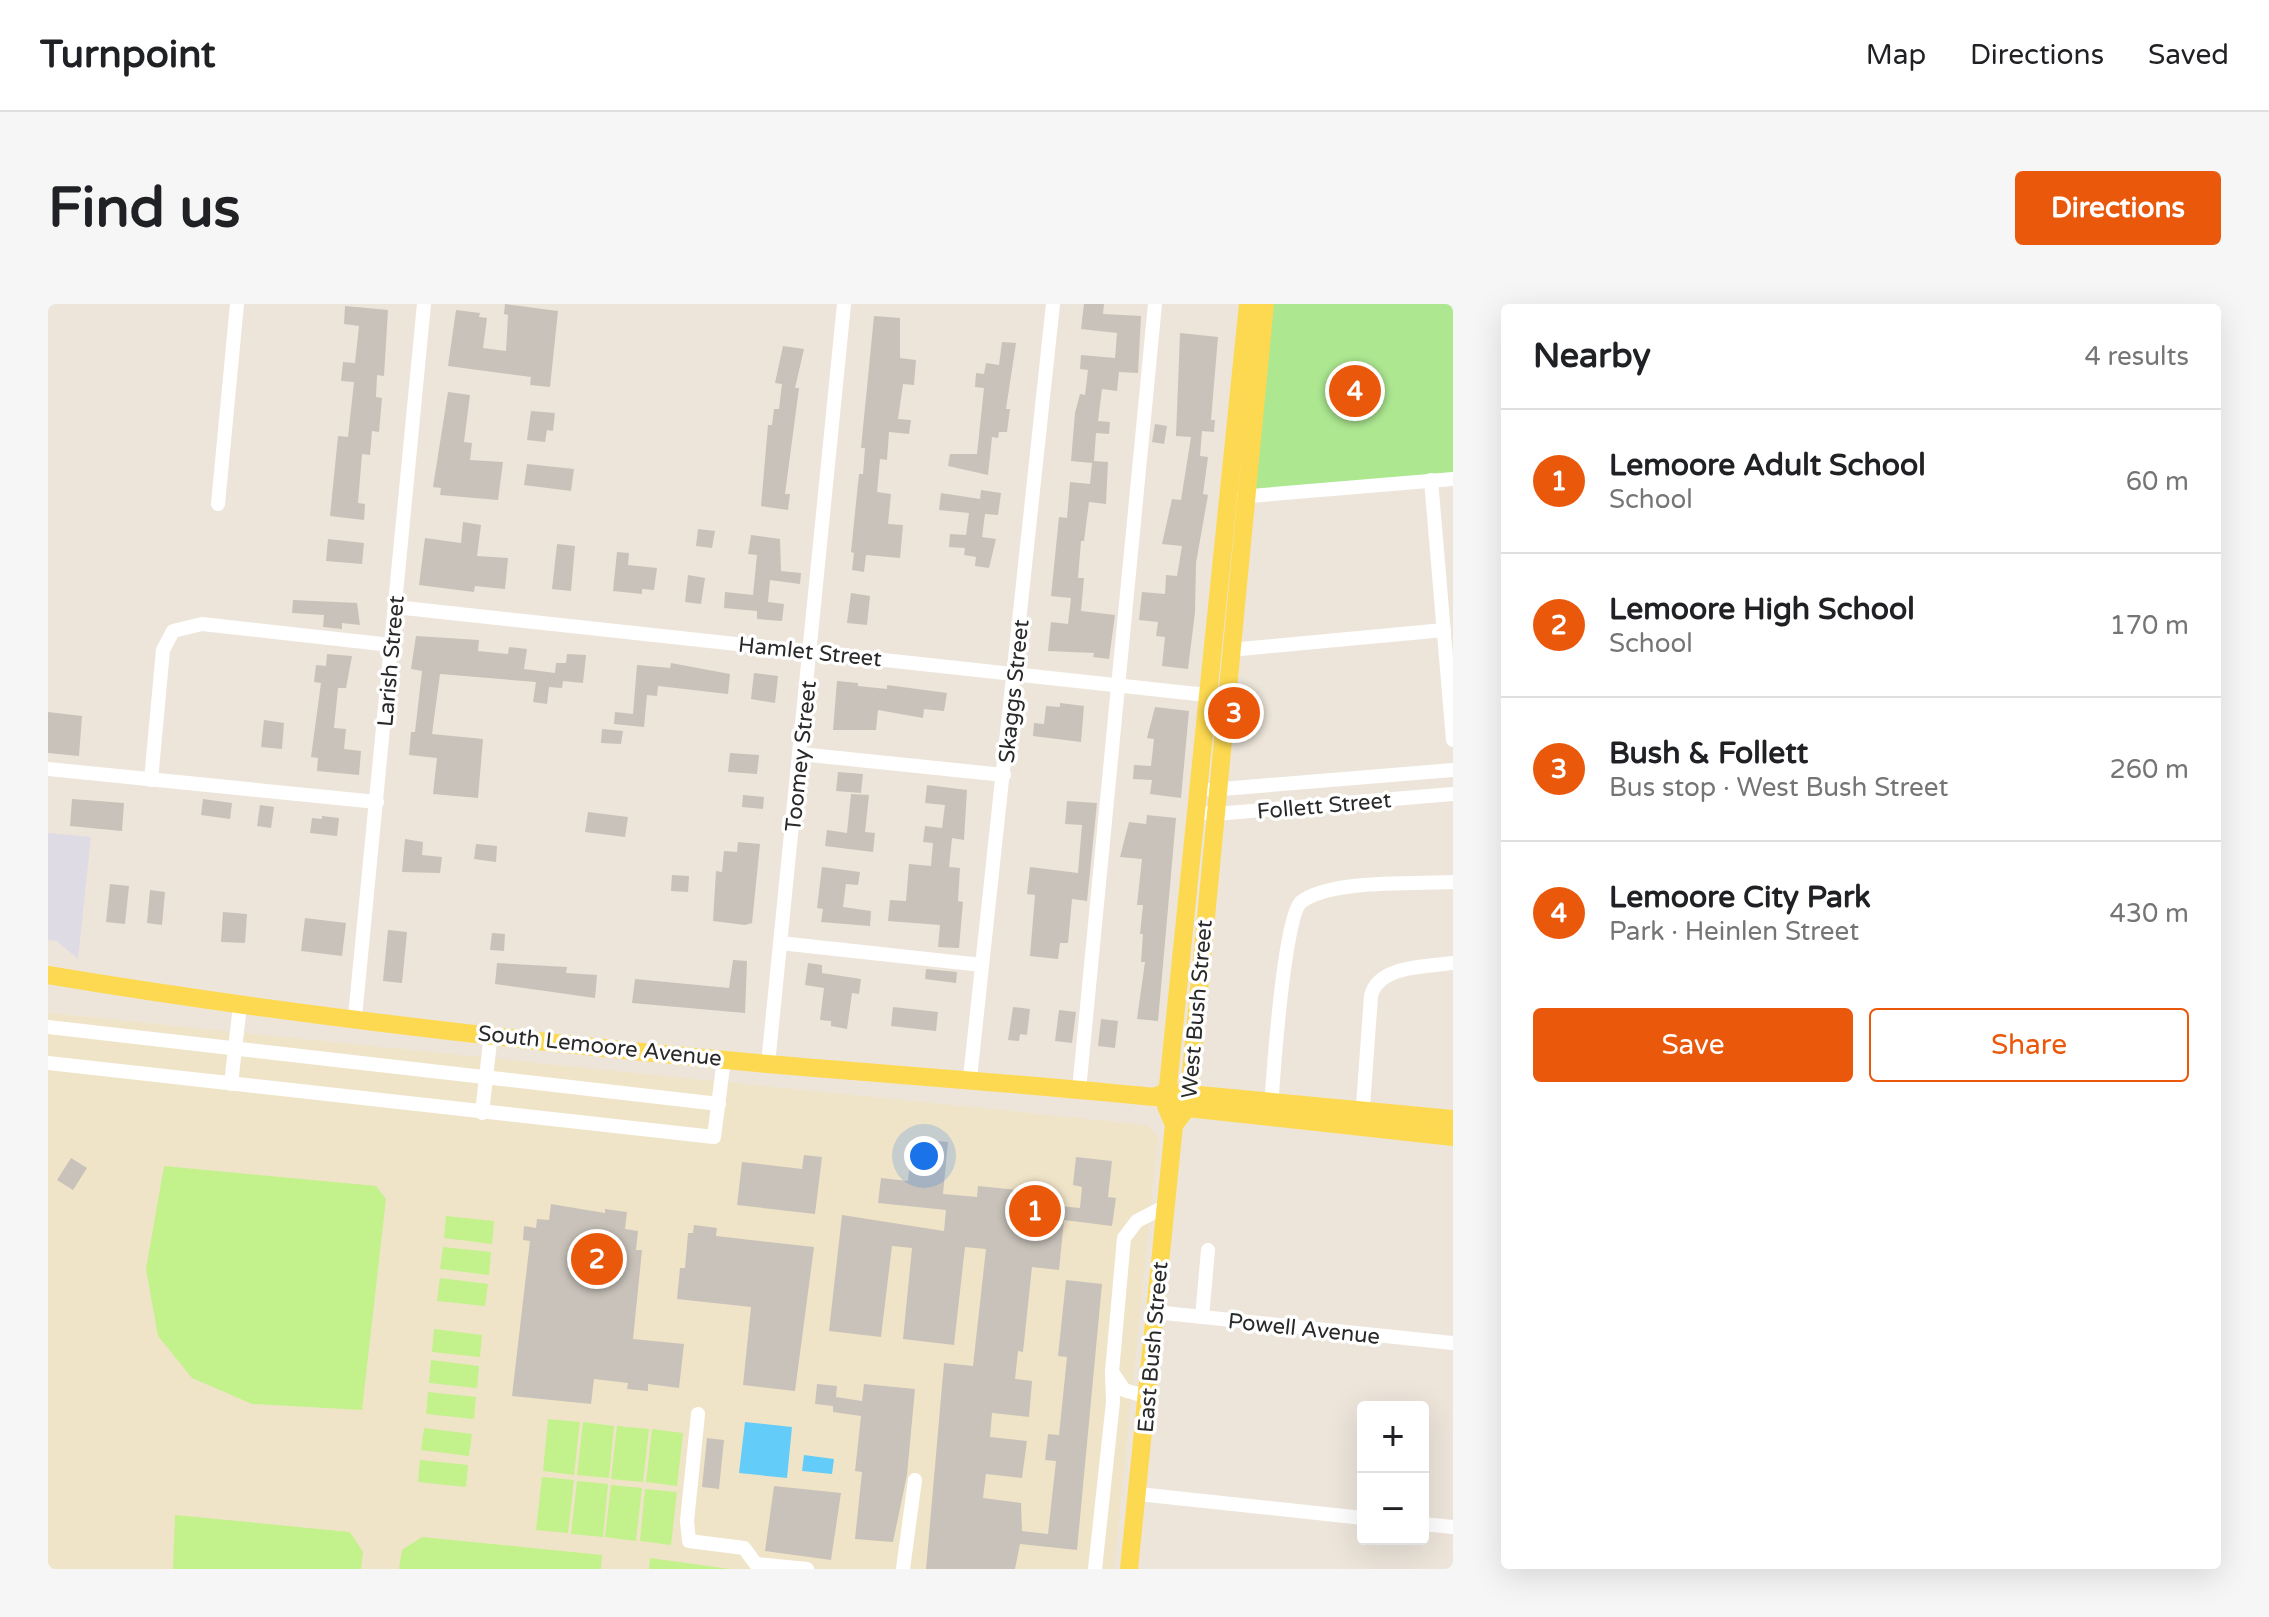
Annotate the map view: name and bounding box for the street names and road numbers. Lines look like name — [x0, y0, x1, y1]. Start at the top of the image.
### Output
street label: Larish Street — [372, 594, 410, 728]
street label: Skaggs Street — [994, 618, 1034, 764]
street label: Hamlet Street — [737, 632, 883, 672]
street label: Toomey Street — [780, 679, 822, 833]
street label: Follett Street — [1256, 787, 1392, 825]
street label: West Bush Street — [1176, 919, 1218, 1100]
street label: South Lemoore Avenue — [477, 1020, 723, 1072]
street label: East Bush Street — [1133, 1260, 1173, 1434]
street label: Powell Avenue — [1227, 1308, 1381, 1350]

